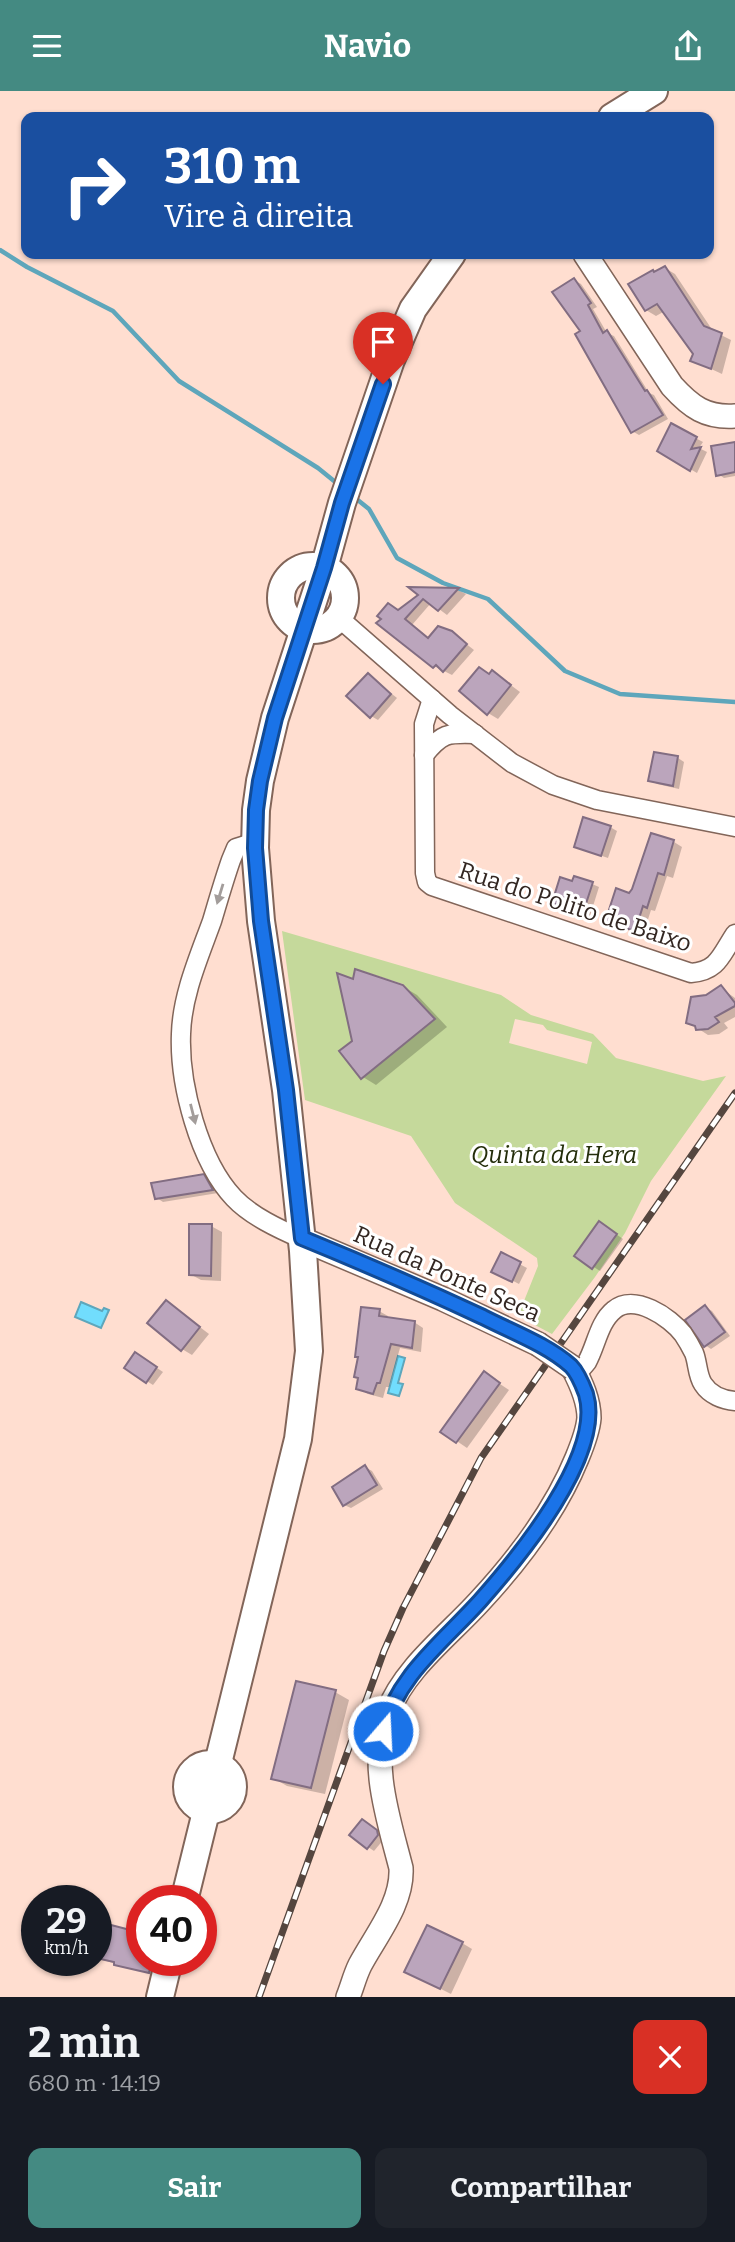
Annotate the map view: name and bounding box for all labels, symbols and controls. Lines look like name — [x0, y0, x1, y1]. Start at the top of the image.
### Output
icon: menu — [28, 27, 66, 65]
text: Navio — [324, 27, 411, 65]
icon: share — [669, 27, 707, 65]
text: 310 m — [164, 137, 300, 196]
icon: right — [49, 140, 140, 231]
text: Vire à direita — [164, 197, 353, 235]
pin — [353, 312, 413, 384]
icon: arrive — [364, 323, 402, 361]
street label: Rua do Polito de Baixo — [455, 856, 695, 958]
one-way arrow — [214, 883, 225, 904]
one-way arrow — [188, 1103, 199, 1125]
park label: Quinta da Hera — [471, 1141, 637, 1169]
street label: Rua da Ponte Seca — [349, 1220, 545, 1328]
position arrow — [346, 1694, 420, 1768]
speed limit sign: 40 — [126, 1885, 217, 1976]
text: 29 — [46, 1900, 87, 1942]
text: km/h — [44, 1937, 89, 1959]
text: 2 min — [28, 2018, 140, 2068]
button: close — [633, 2020, 707, 2094]
text: 680 m · 14:19 — [28, 2069, 161, 2097]
button: Sair — [28, 2148, 361, 2228]
button: Compartilhar — [375, 2148, 707, 2228]

